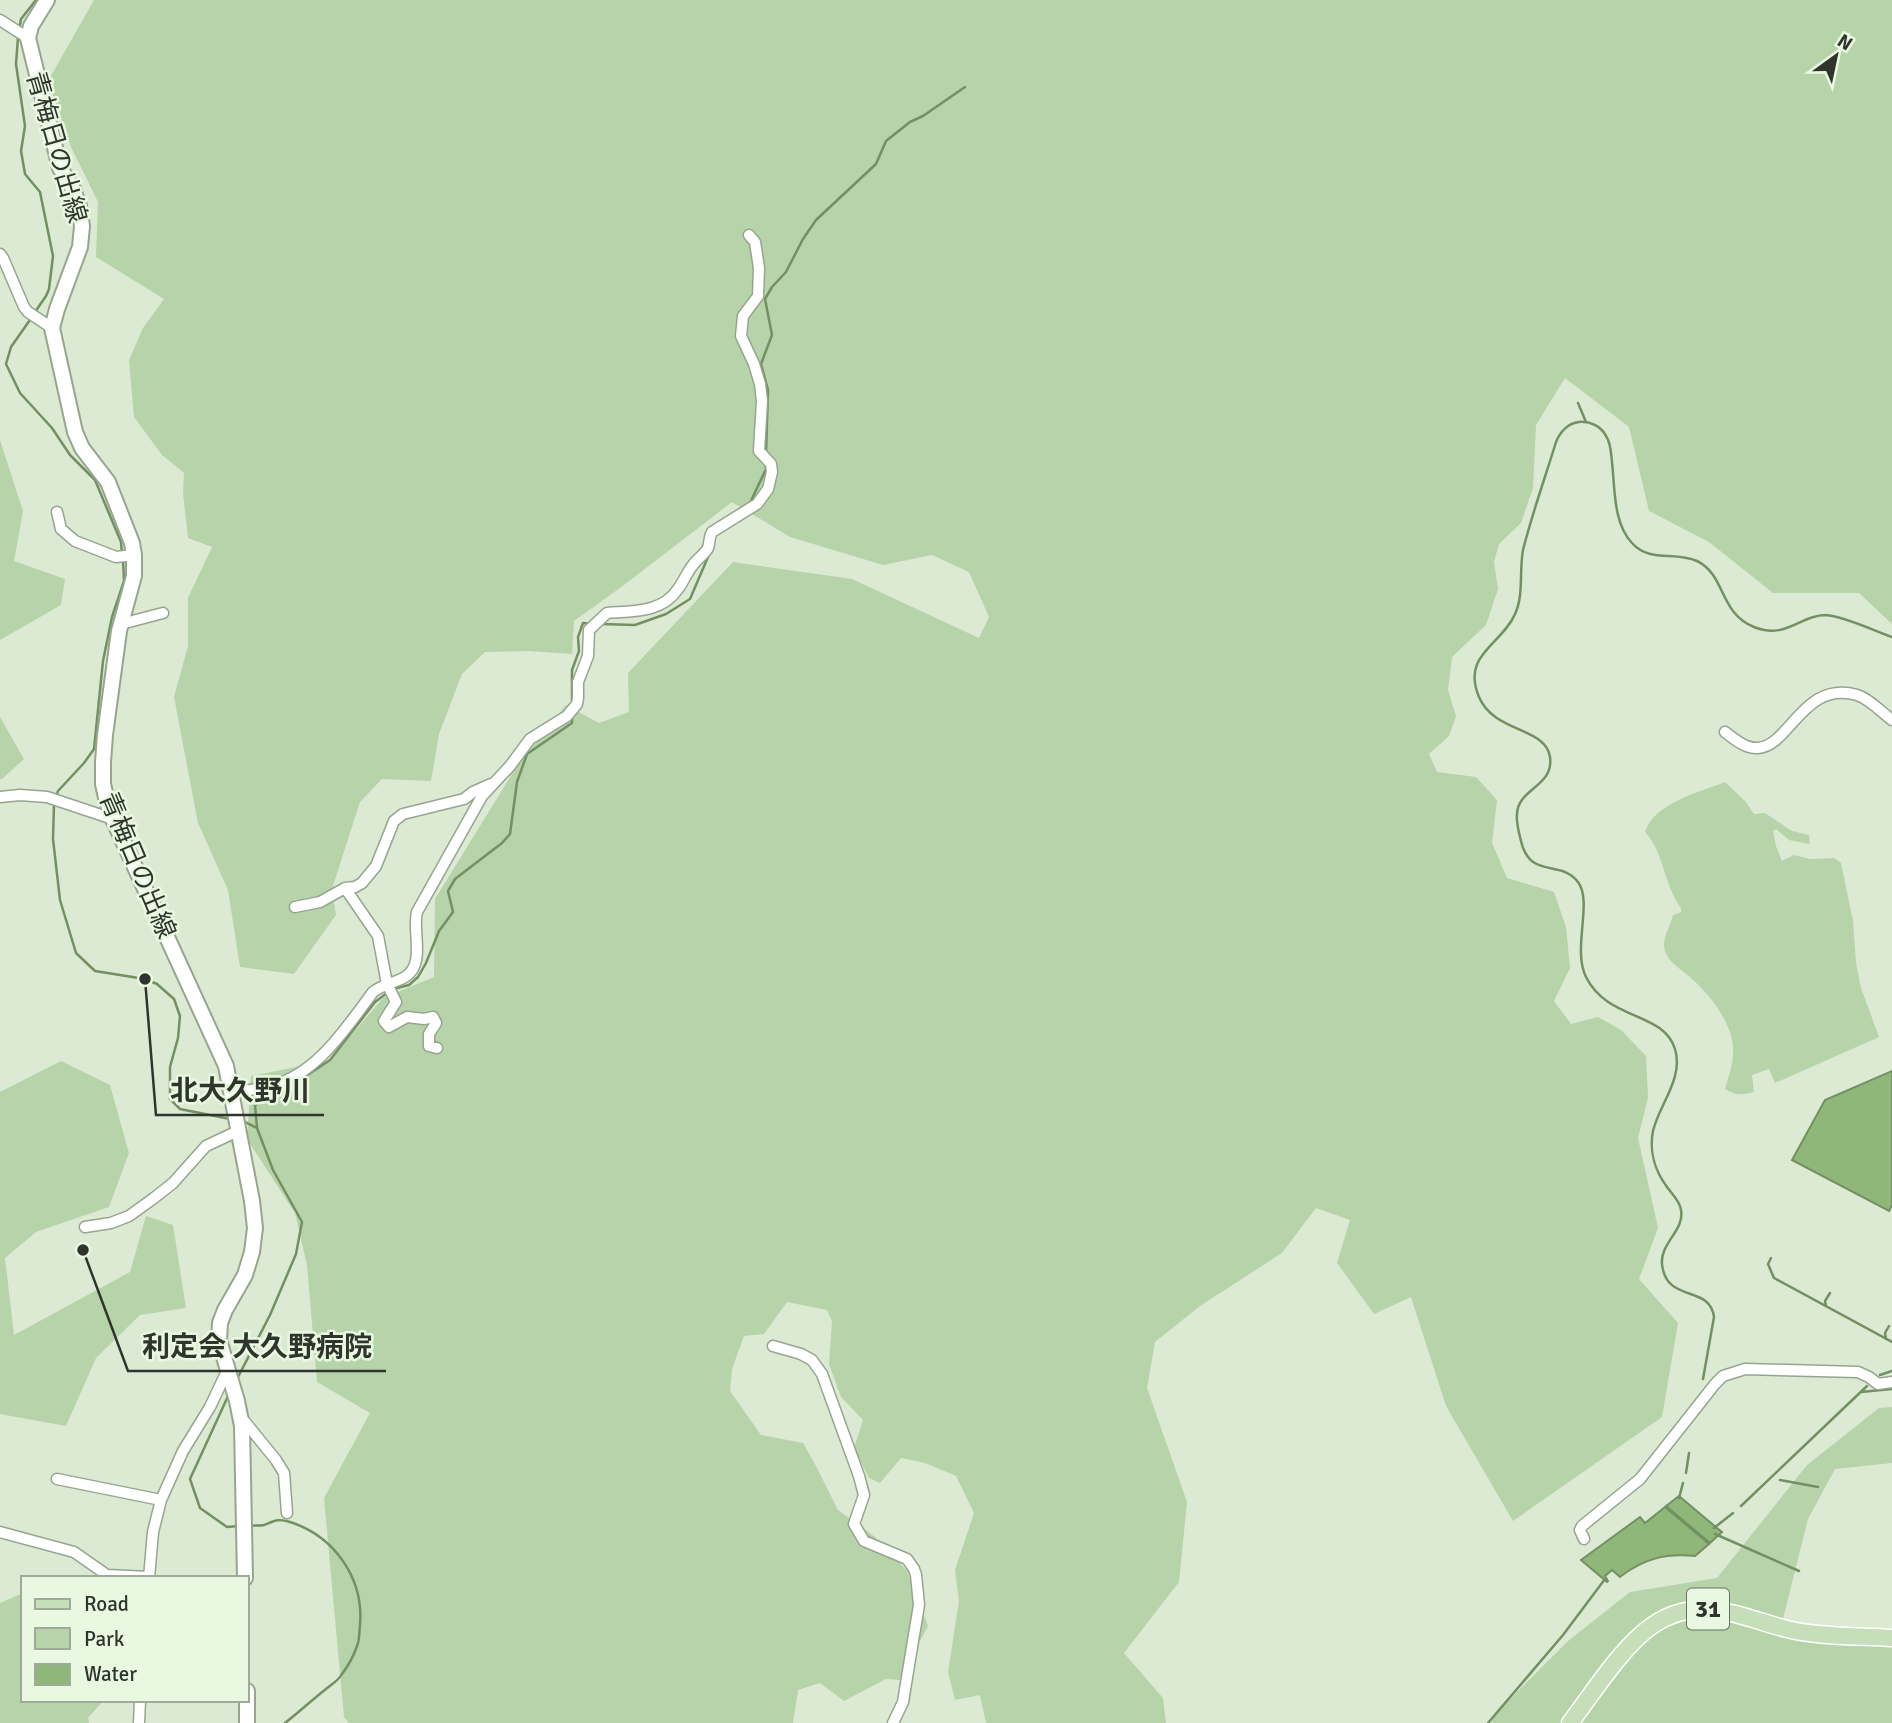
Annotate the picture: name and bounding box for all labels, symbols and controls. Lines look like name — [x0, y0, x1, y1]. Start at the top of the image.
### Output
north arrow — [1801, 21, 1871, 91]
text: N — [1833, 29, 1857, 56]
street label: 青梅日の出線 — [19, 68, 93, 227]
street label: 青梅日の出線 — [92, 787, 182, 943]
callout: 北大久野川 — [156, 1066, 324, 1115]
text: 北大久野川 — [170, 1074, 310, 1108]
callout: 利定会 大久野病院 — [128, 1322, 386, 1371]
text: 利定会 大久野病院 — [142, 1330, 372, 1364]
legend — [21, 1576, 248, 1702]
road number: 31 — [1687, 1588, 1729, 1630]
text: Road — [84, 1591, 129, 1617]
text: Park — [84, 1626, 125, 1652]
text: Water — [84, 1661, 137, 1687]

